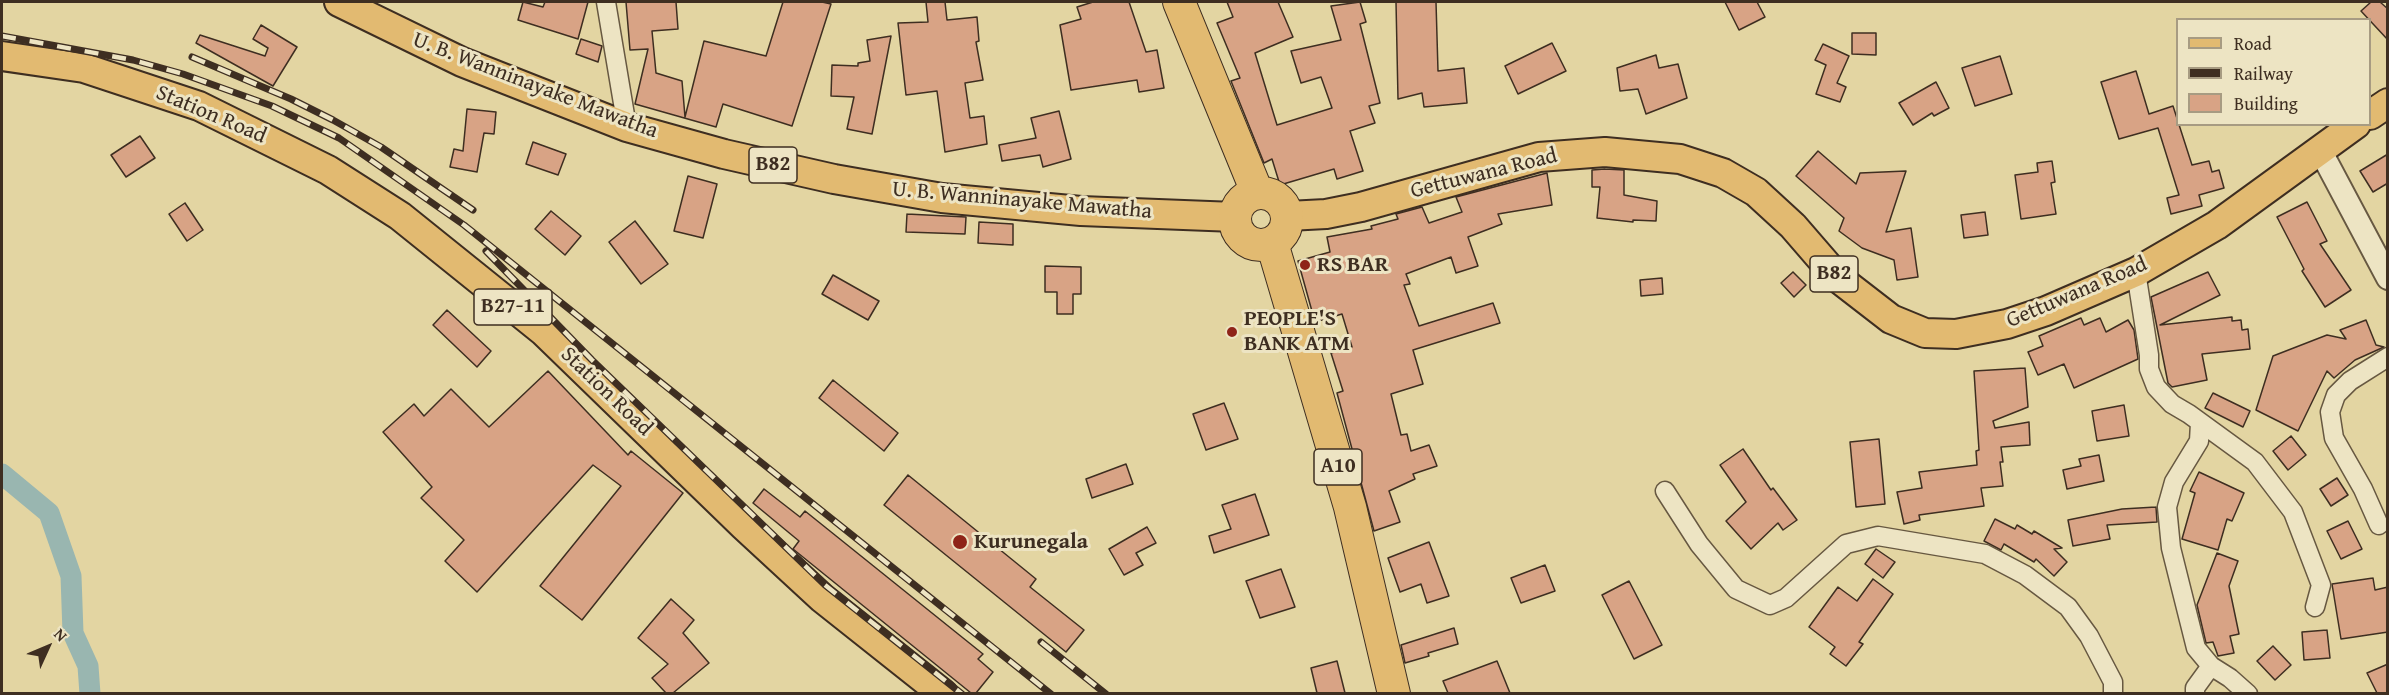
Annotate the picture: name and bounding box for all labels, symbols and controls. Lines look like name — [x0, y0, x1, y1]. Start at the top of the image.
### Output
legend — [2176, 18, 2371, 126]
street label: U. B. Wanninayake Mawatha — [409, 27, 661, 145]
text: Road — [2234, 30, 2272, 57]
text: Railway — [2234, 60, 2293, 87]
street label: Station Road — [152, 80, 270, 150]
text: Building — [2234, 90, 2298, 117]
street label: Gettuwana Road — [1408, 143, 1560, 205]
road number: B82 — [749, 147, 797, 183]
street label: U. B. Wanninayake Mawatha — [891, 177, 1153, 225]
place label: RS BAR — [1317, 252, 1388, 278]
street label: Gettuwana Road — [2003, 252, 2151, 334]
road number: B82 — [1810, 256, 1858, 292]
marker: RS BAR — [1298, 258, 1312, 272]
road number: B27-11 — [474, 289, 552, 325]
place label: PEOPLE'S BANK ATM — [1244, 306, 1350, 358]
marker: PEOPLE'S BANK ATM — [1225, 325, 1239, 339]
street label: Station Road — [555, 342, 657, 442]
road number: A10 — [1314, 449, 1362, 485]
place label: Kurunegala — [974, 529, 1088, 555]
marker: Kurunegala — [951, 533, 969, 551]
north arrow — [18, 617, 78, 677]
text: N — [49, 622, 73, 647]

